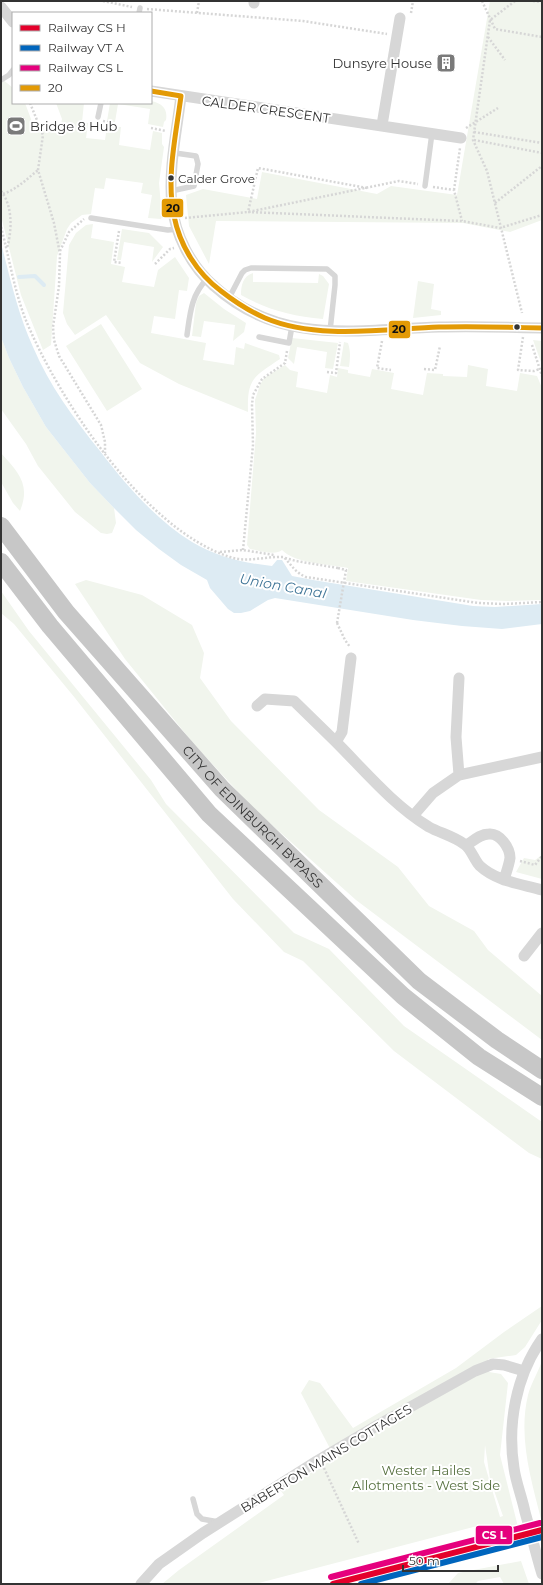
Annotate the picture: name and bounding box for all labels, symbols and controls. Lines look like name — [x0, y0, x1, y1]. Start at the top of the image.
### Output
legend — [12, 12, 152, 104]
text: Railway CS H — [48, 20, 126, 35]
text: Railway VT A — [48, 40, 124, 55]
building icon: Dunsyre House — [435, 52, 457, 74]
place label: Dunsyre House — [332, 55, 432, 71]
text: Railway CS L — [48, 60, 123, 75]
text: 20 — [48, 80, 63, 95]
street label: CALDER CRESCENT — [201, 92, 332, 126]
sports icon: Bridge 8 Hub — [5, 115, 27, 137]
place label: Bridge 8 Hub — [30, 118, 117, 134]
place label: Calder Grove — [178, 171, 255, 186]
marker: Calder Grove — [166, 173, 176, 183]
line badge: 20 — [161, 198, 184, 218]
text: 20 — [166, 201, 181, 215]
line badge: 20 — [388, 320, 411, 339]
text: 20 — [392, 322, 407, 336]
unlabelled marker — [512, 322, 522, 332]
water label: Union Canal — [238, 570, 328, 603]
street label: CITY OF EDINBURGH BYPASS — [179, 742, 326, 891]
street label: BABERTON MAINS COTTAGES — [238, 1400, 414, 1516]
park label: Wester Hailes Allotments - West Side — [352, 1462, 500, 1493]
line badge: CS L — [475, 1525, 513, 1545]
text: CS L — [482, 1528, 507, 1542]
scale bar — [403, 1547, 498, 1573]
text: 50 m — [409, 1553, 440, 1568]

